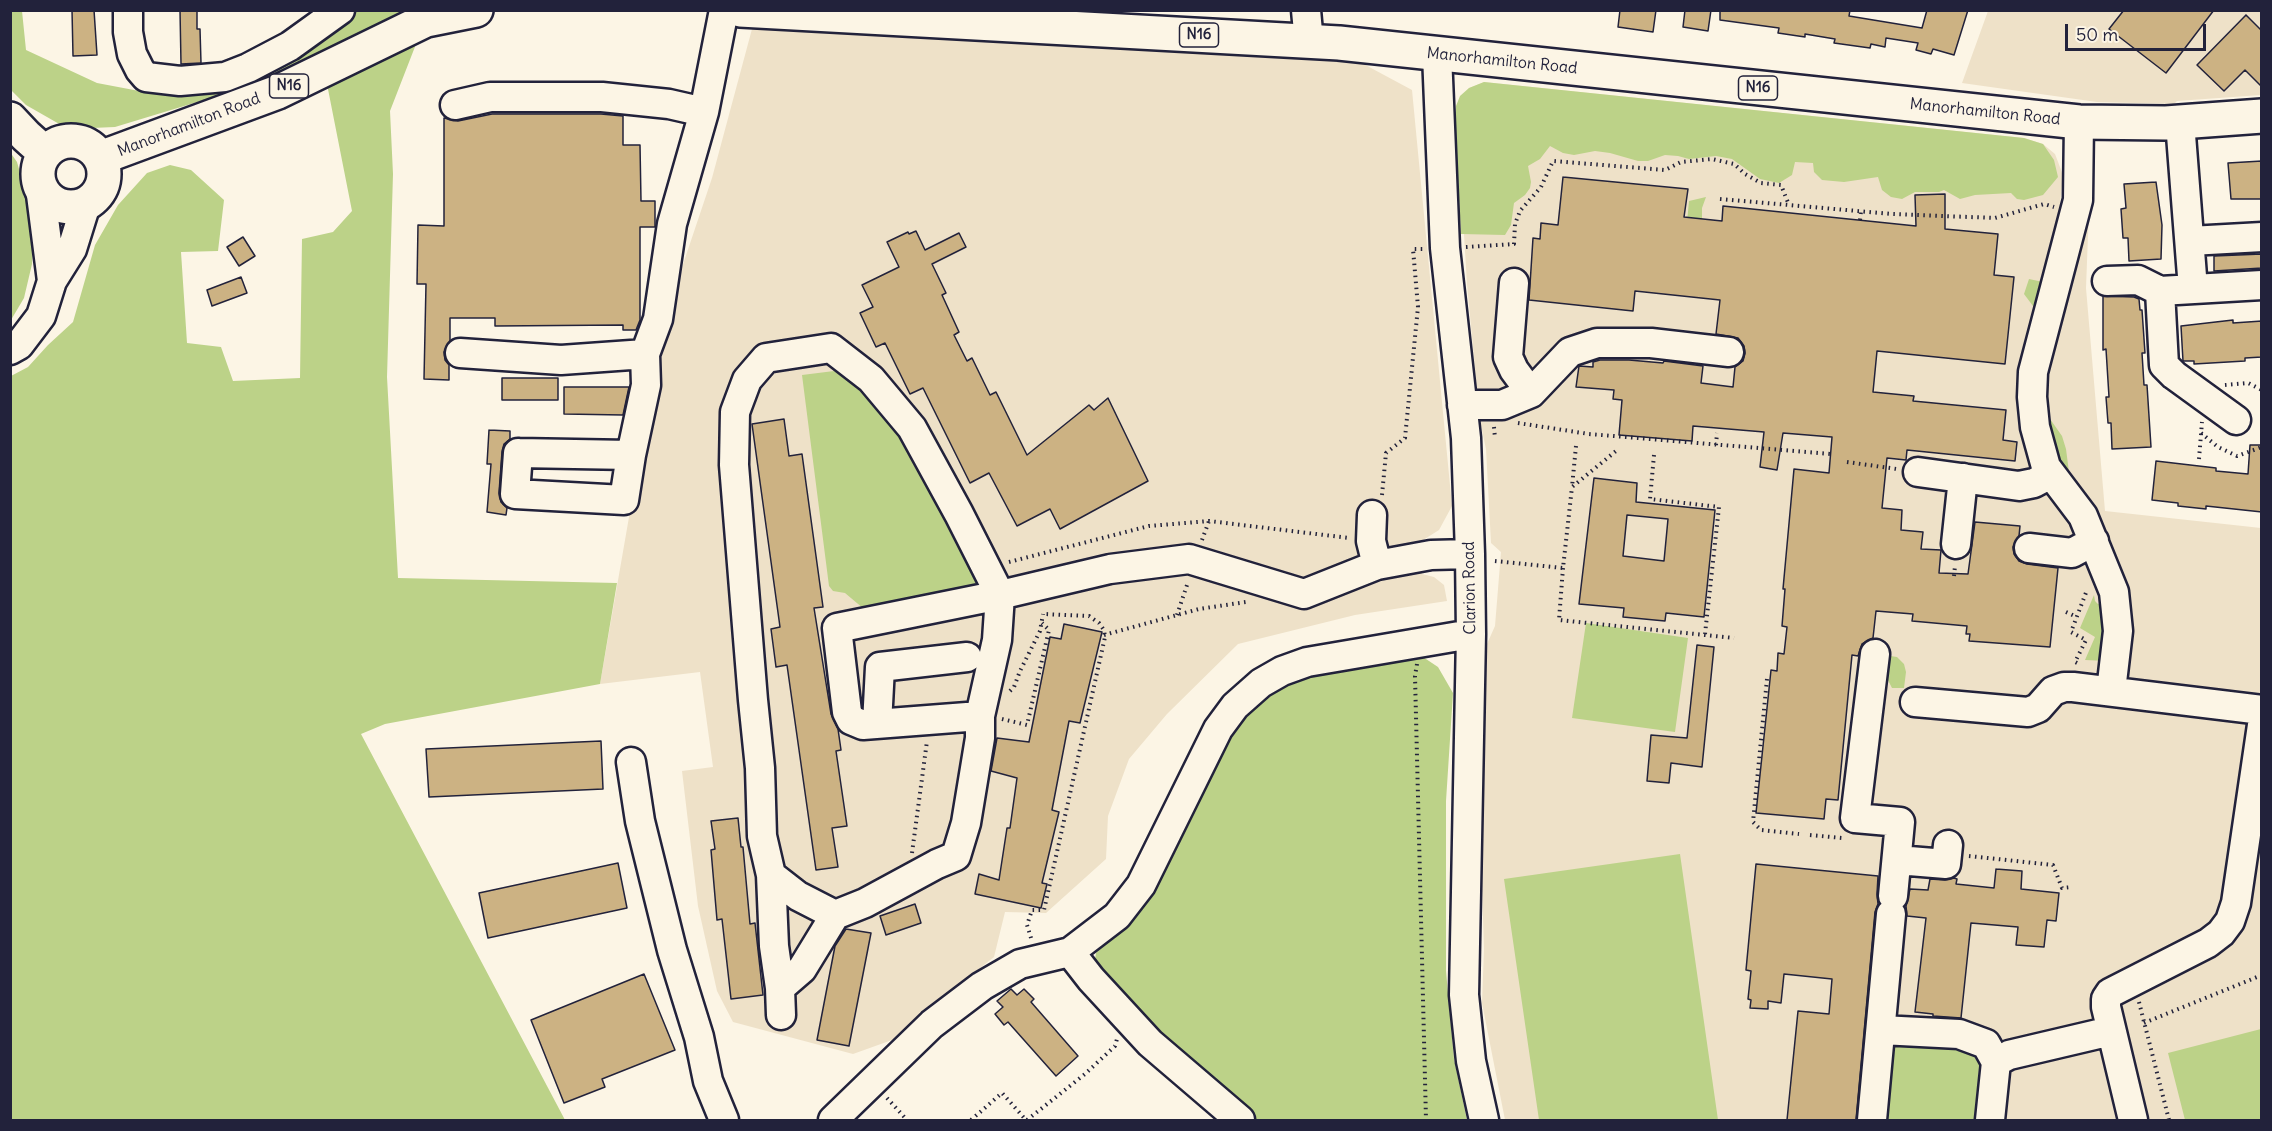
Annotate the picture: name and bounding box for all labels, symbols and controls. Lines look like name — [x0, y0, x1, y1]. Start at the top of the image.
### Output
scale bar — [2068, 12, 2209, 50]
road number: N16 — [1180, 23, 1218, 47]
text: 50 m — [2076, 23, 2118, 46]
street label: Manorhamilton Road — [1426, 44, 1578, 78]
road number: N16 — [270, 74, 308, 98]
road number: N16 — [1738, 76, 1778, 100]
street label: Manorhamilton Road — [115, 89, 263, 161]
street label: Manorhamilton Road — [1909, 95, 2061, 129]
street label: Clarion Road — [1460, 541, 1480, 635]

